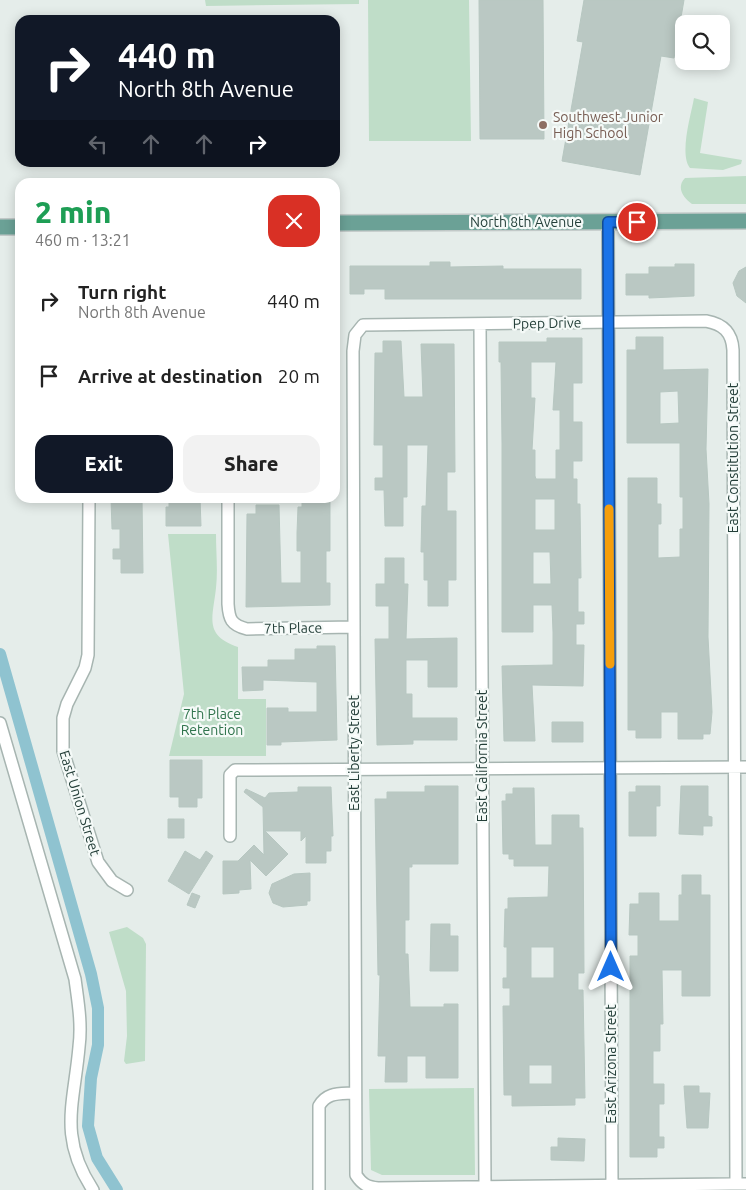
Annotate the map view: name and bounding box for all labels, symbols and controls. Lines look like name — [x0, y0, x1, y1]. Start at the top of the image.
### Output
map controls — [675, 15, 730, 70]
button: search — [675, 15, 730, 70]
icon: right — [35, 35, 100, 100]
text: 440 m — [118, 35, 216, 75]
text: North 8th Avenue — [118, 76, 294, 101]
place label: Southwest Junior High School — [553, 109, 664, 141]
marker: Southwest Junior High School — [537, 119, 549, 131]
icon: left — [84, 130, 112, 158]
icon: ahead — [137, 130, 165, 158]
icon: ahead — [190, 130, 218, 158]
icon: right — [243, 130, 271, 158]
text: 2 min — [35, 195, 111, 229]
button: close — [268, 195, 320, 247]
pin — [616, 201, 658, 243]
icon: arrive — [623, 208, 651, 236]
street label: North 8th Avenue — [470, 214, 582, 230]
text: 460 m · 13:21 — [35, 231, 131, 249]
text: Turn right — [78, 281, 166, 303]
icon: right — [35, 287, 63, 315]
text: 440 m — [267, 290, 320, 312]
text: North 8th Avenue — [78, 303, 206, 321]
street label: Ppep Drive — [512, 314, 582, 332]
icon: arrive — [35, 362, 63, 390]
text: Arrive at destination — [78, 365, 263, 387]
text: 20 m — [278, 365, 320, 387]
street label: East Constitution Street — [725, 382, 741, 533]
button: Exit — [35, 435, 173, 493]
button: Share — [183, 435, 320, 493]
street label: 7th Place — [264, 619, 322, 637]
street label: East California Street — [474, 689, 490, 822]
street label: East Liberty Street — [346, 694, 362, 811]
park label: 7th Place Retention — [181, 706, 243, 738]
street label: East Union Street — [56, 748, 104, 858]
position arrow — [584, 940, 636, 992]
street label: East Arizona Street — [603, 1004, 619, 1124]

